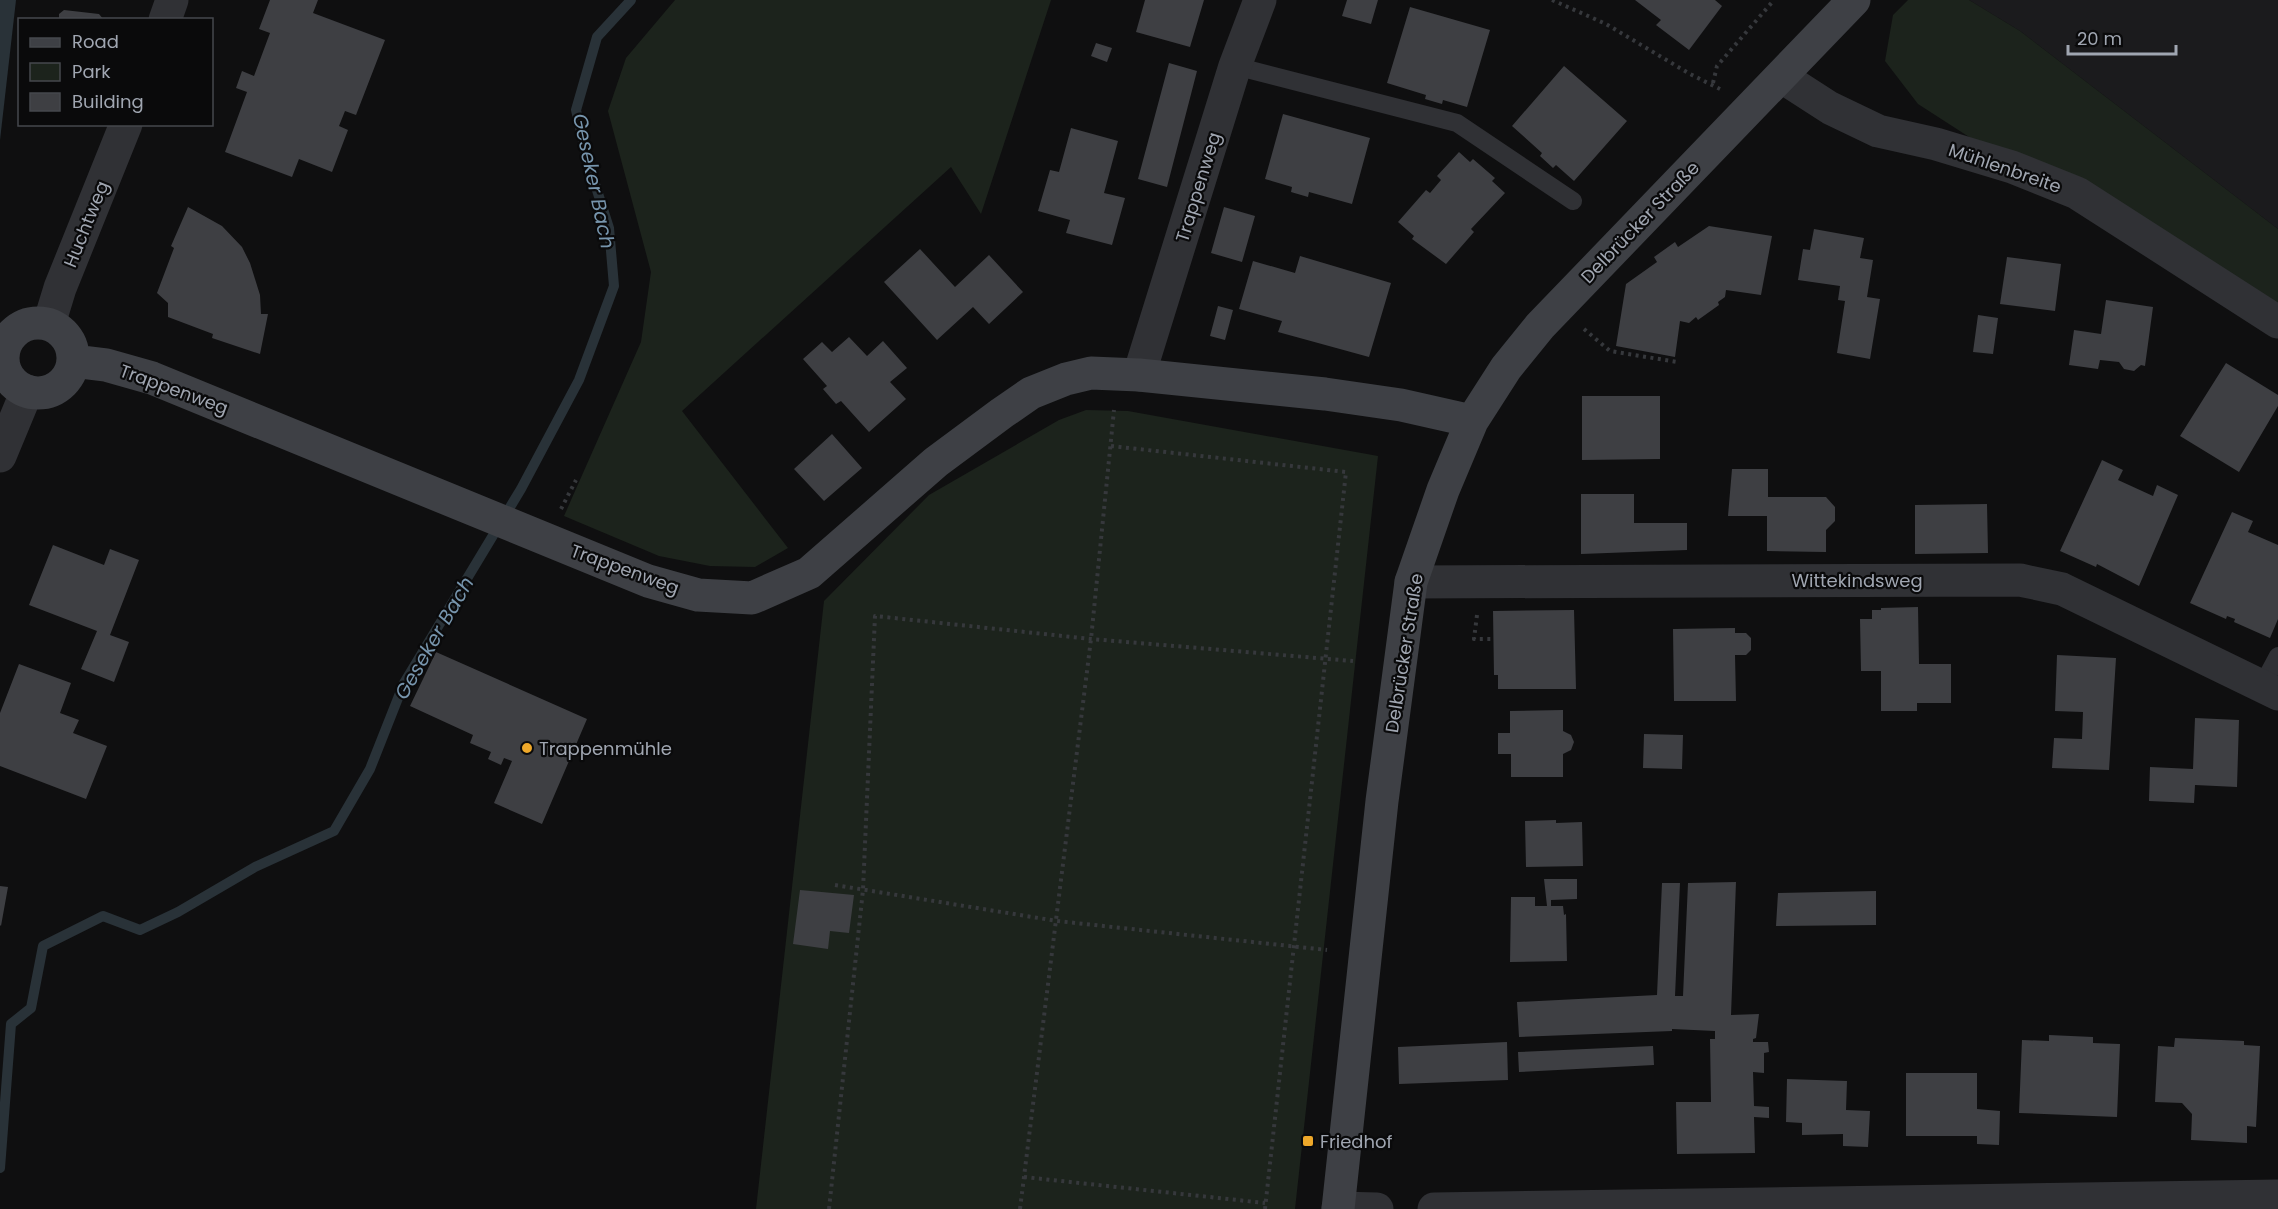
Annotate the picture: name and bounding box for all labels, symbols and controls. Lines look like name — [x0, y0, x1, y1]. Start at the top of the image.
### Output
legend — [18, 18, 213, 126]
scale bar — [2068, 18, 2176, 56]
text: 20 m — [2077, 26, 2122, 51]
text: Road — [72, 29, 119, 54]
text: Park — [72, 59, 111, 84]
text: Building — [72, 89, 144, 114]
water label: Geseker Bach — [566, 111, 622, 251]
street label: Trappenweg — [1169, 129, 1227, 245]
street label: Mühlenbreite — [1945, 137, 2065, 199]
street label: Delbrücker Straße — [1575, 155, 1705, 289]
street label: Huchtweg — [57, 177, 115, 271]
street label: Trappenweg — [116, 358, 232, 420]
street label: Trappenweg — [567, 538, 683, 600]
street label: Wittekindsweg — [1791, 568, 1923, 593]
water label: Geseker Bach — [387, 571, 481, 705]
street label: Delbrücker Straße — [1379, 572, 1429, 734]
place label: Trappenmühle — [539, 736, 672, 761]
marker: Trappenmühle — [520, 741, 534, 755]
place label: Friedhof — [1320, 1129, 1393, 1154]
marker: Friedhof — [1301, 1134, 1315, 1148]

